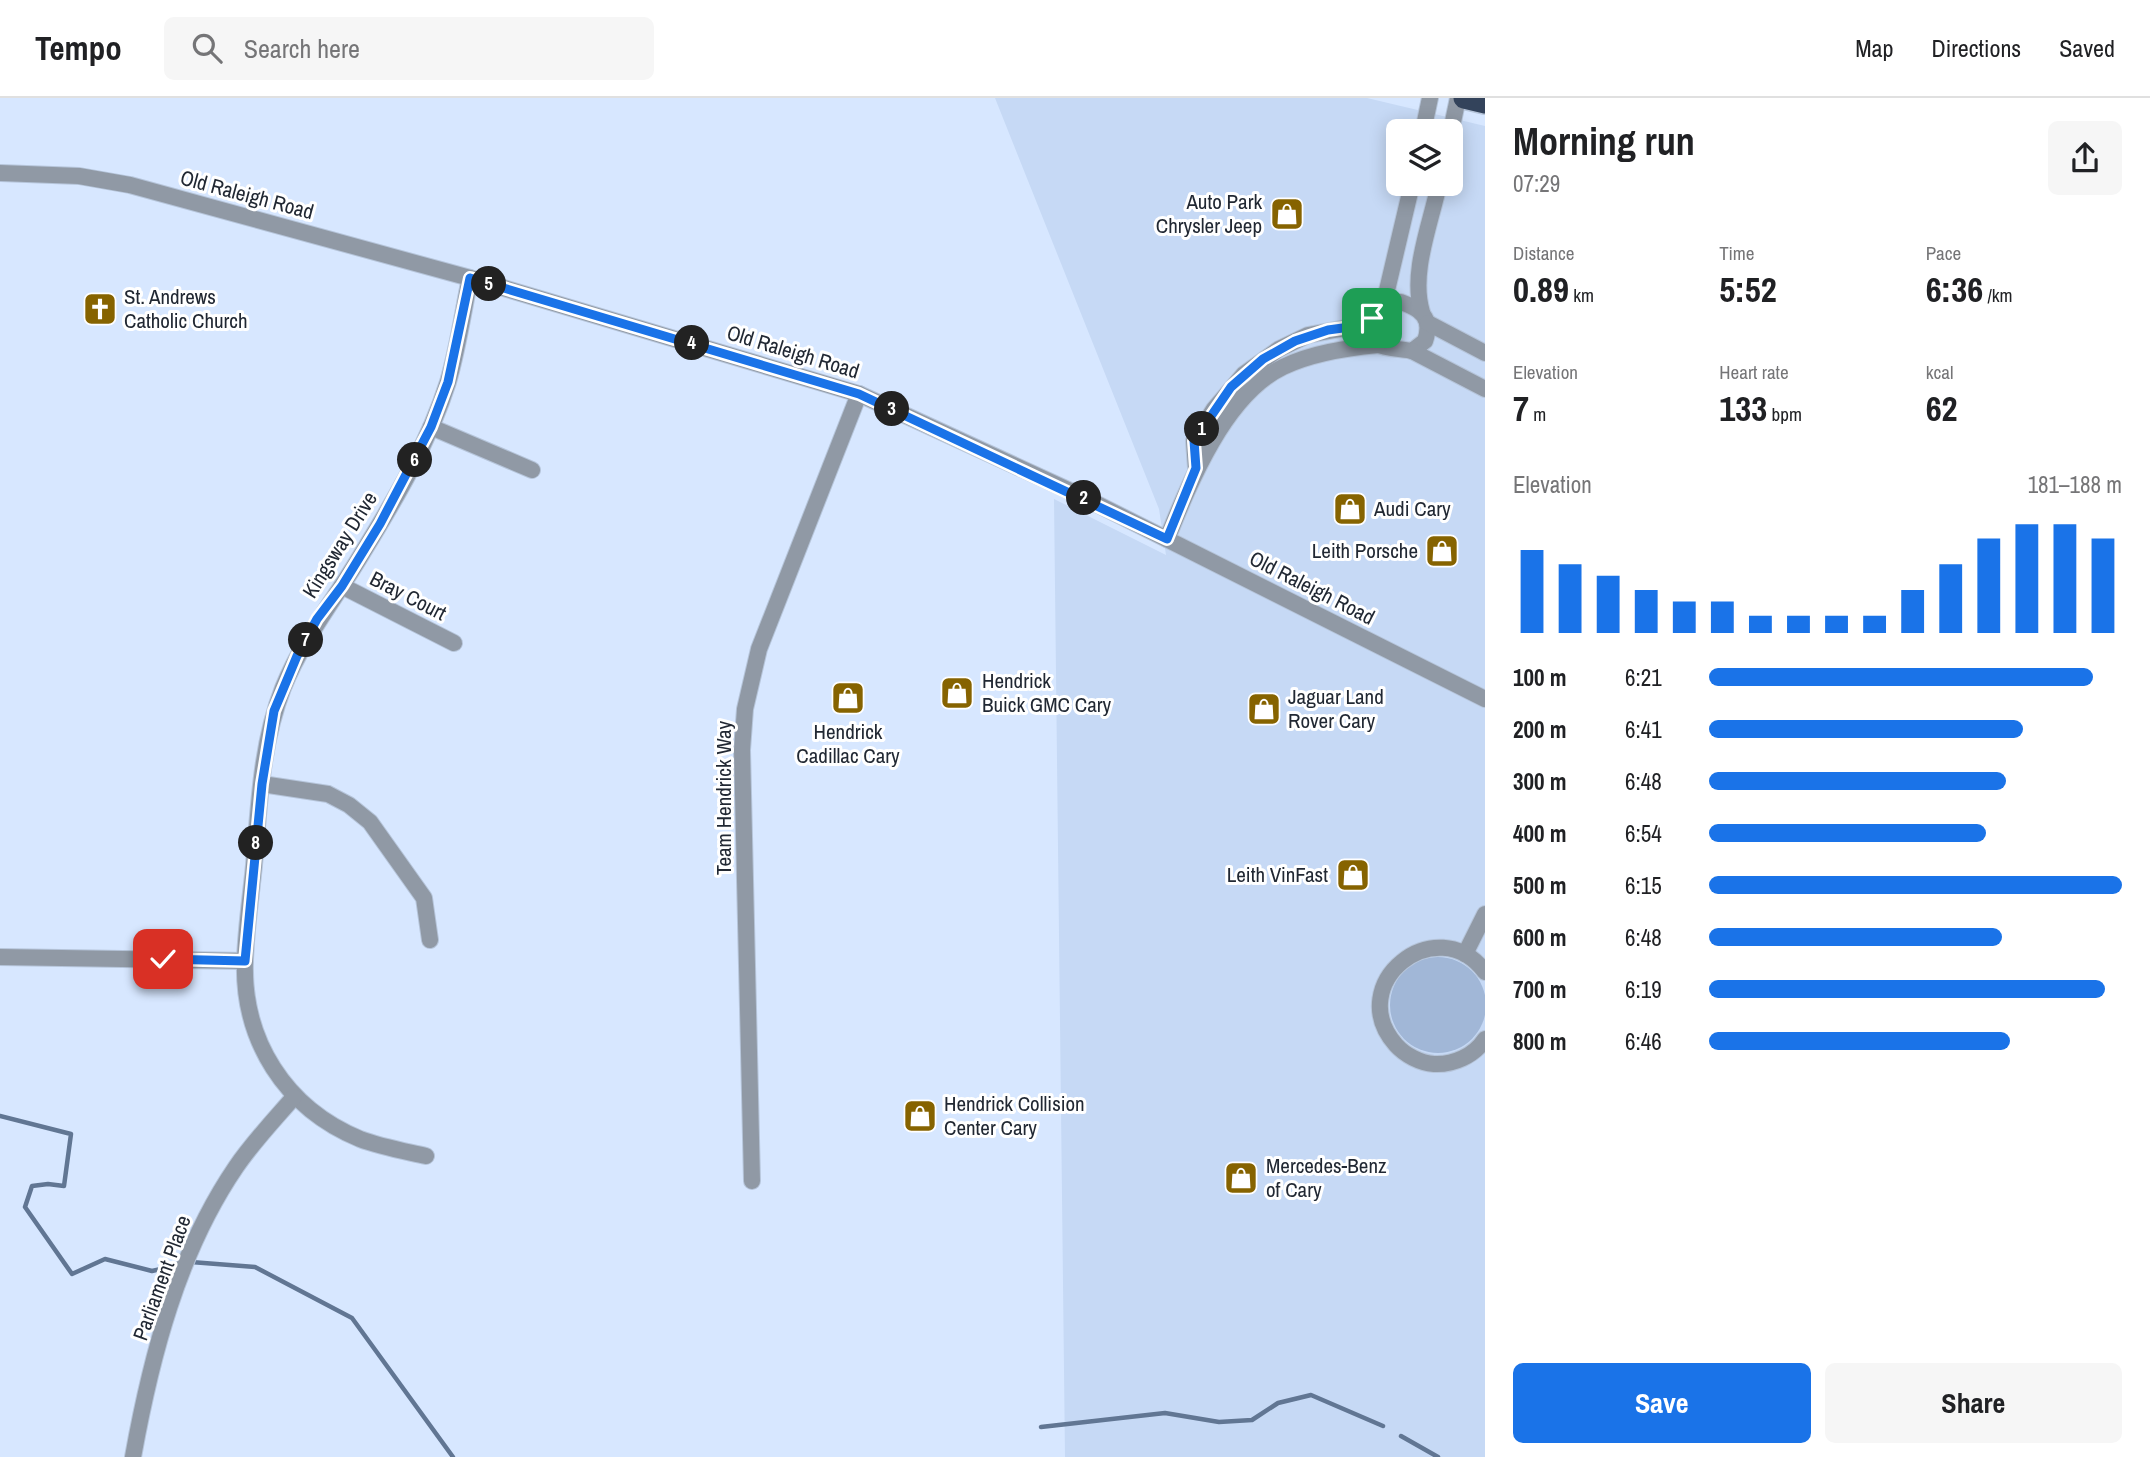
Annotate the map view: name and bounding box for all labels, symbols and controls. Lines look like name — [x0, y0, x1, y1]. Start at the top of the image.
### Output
search box — [164, 17, 654, 80]
text: Tempo — [35, 26, 122, 70]
icon: search — [188, 29, 226, 67]
text: Search here — [244, 31, 360, 66]
text: Map — [1855, 32, 1893, 64]
text: Directions — [1931, 32, 2021, 64]
text: Saved — [2059, 32, 2115, 64]
text: Morning run — [1513, 116, 1695, 167]
map controls — [1386, 119, 1463, 196]
button: layers — [1386, 119, 1463, 196]
button: share — [2048, 121, 2122, 195]
street label: Old Raleigh Road — [177, 163, 317, 226]
text: 07:29 — [1513, 168, 1560, 199]
place label: Auto Park Chrysler Jeep — [1156, 187, 1262, 240]
shop icon: Auto Park Chrysler Jeep — [1268, 195, 1306, 233]
text: Distance — [1513, 240, 1574, 266]
text: Time — [1719, 240, 1754, 266]
text: Pace — [1926, 240, 1961, 266]
pin: 5 — [472, 266, 506, 302]
text: 0.89 — [1513, 266, 1569, 313]
text: 5:52 — [1719, 266, 1777, 313]
text: 6:36 — [1926, 266, 1983, 313]
text: 5 — [484, 270, 493, 296]
place label: St. Andrews Catholic Church — [124, 282, 247, 335]
text: km — [1569, 282, 1594, 308]
text: /km — [1983, 282, 2013, 308]
pin — [1342, 288, 1402, 348]
church icon: St. Andrews Catholic Church — [81, 290, 119, 328]
icon: arrive — [1353, 299, 1391, 337]
street label: Old Raleigh Road — [723, 318, 863, 385]
pin: 4 — [674, 326, 710, 360]
text: 4 — [687, 329, 696, 355]
text: Elevation — [1513, 359, 1578, 385]
text: Heart rate — [1719, 359, 1789, 385]
text: kcal — [1926, 359, 1953, 385]
text: 7 — [1513, 385, 1529, 432]
text: 133 — [1719, 385, 1767, 432]
text: 62 — [1926, 385, 1958, 432]
pin: 3 — [874, 392, 910, 426]
text: 3 — [887, 395, 896, 421]
text: m — [1529, 401, 1546, 427]
text: bpm — [1767, 401, 1802, 427]
pin: 1 — [1184, 412, 1220, 446]
text: 1 — [1197, 415, 1206, 441]
pin: 6 — [398, 442, 432, 478]
text: 6 — [410, 446, 419, 472]
text: Elevation — [1513, 469, 1592, 500]
text: 181–188 m — [2028, 469, 2122, 500]
pin: 2 — [1066, 480, 1102, 516]
text: 2 — [1079, 484, 1088, 510]
street label: Kingsway Drive — [295, 486, 384, 604]
shop icon: Audi Cary — [1331, 490, 1369, 528]
place label: Audi Cary — [1373, 494, 1451, 523]
shop icon: Leith Porsche — [1423, 532, 1461, 570]
place label: Leith Porsche — [1312, 536, 1418, 565]
street label: Old Raleigh Road — [1245, 544, 1380, 632]
street label: Bray Court — [365, 564, 452, 627]
pin: 7 — [288, 622, 324, 658]
text: 7 — [301, 626, 310, 652]
text: 100 m — [1513, 662, 1566, 693]
text: 6:21 — [1625, 662, 1662, 693]
place label: Hendrick Buick GMC Cary — [982, 666, 1112, 719]
shop icon: Hendrick Buick GMC Cary — [938, 674, 976, 712]
shop icon: Hendrick Cadillac Cary — [829, 679, 867, 717]
place label: Jaguar Land Rover Cary — [1288, 682, 1384, 735]
shop icon: Jaguar Land Rover Cary — [1245, 690, 1283, 728]
text: 200 m — [1513, 714, 1566, 745]
text: 6:41 — [1625, 714, 1662, 745]
place label: Hendrick Cadillac Cary — [796, 717, 900, 770]
street label: Team Hendrick Way — [709, 720, 738, 875]
text: 300 m — [1513, 766, 1566, 797]
text: 6:48 — [1625, 766, 1662, 797]
text: 400 m — [1513, 818, 1566, 849]
text: 6:54 — [1625, 818, 1662, 849]
pin: 8 — [238, 826, 274, 860]
text: 8 — [251, 829, 260, 855]
shop icon: Leith VinFast — [1334, 856, 1372, 894]
place label: Leith VinFast — [1227, 860, 1328, 889]
text: 500 m — [1513, 870, 1566, 901]
text: 6:15 — [1625, 870, 1662, 901]
text: 600 m — [1513, 922, 1566, 953]
text: 6:48 — [1625, 922, 1662, 953]
pin — [133, 929, 193, 989]
icon: check — [144, 940, 182, 978]
text: 700 m — [1513, 974, 1566, 1005]
text: 6:19 — [1625, 974, 1662, 1005]
text: 800 m — [1513, 1026, 1566, 1057]
text: 6:46 — [1625, 1026, 1662, 1057]
place label: Hendrick Collision Center Cary — [944, 1089, 1085, 1142]
shop icon: Hendrick Collision Center Cary — [901, 1097, 939, 1135]
place label: Mercedes-Benz of Cary — [1266, 1151, 1387, 1204]
shop icon: Mercedes-Benz of Cary — [1222, 1159, 1260, 1197]
street label: Parliament Place — [125, 1211, 198, 1344]
button: Save — [1513, 1363, 1811, 1443]
button: Share — [1825, 1363, 2122, 1443]

